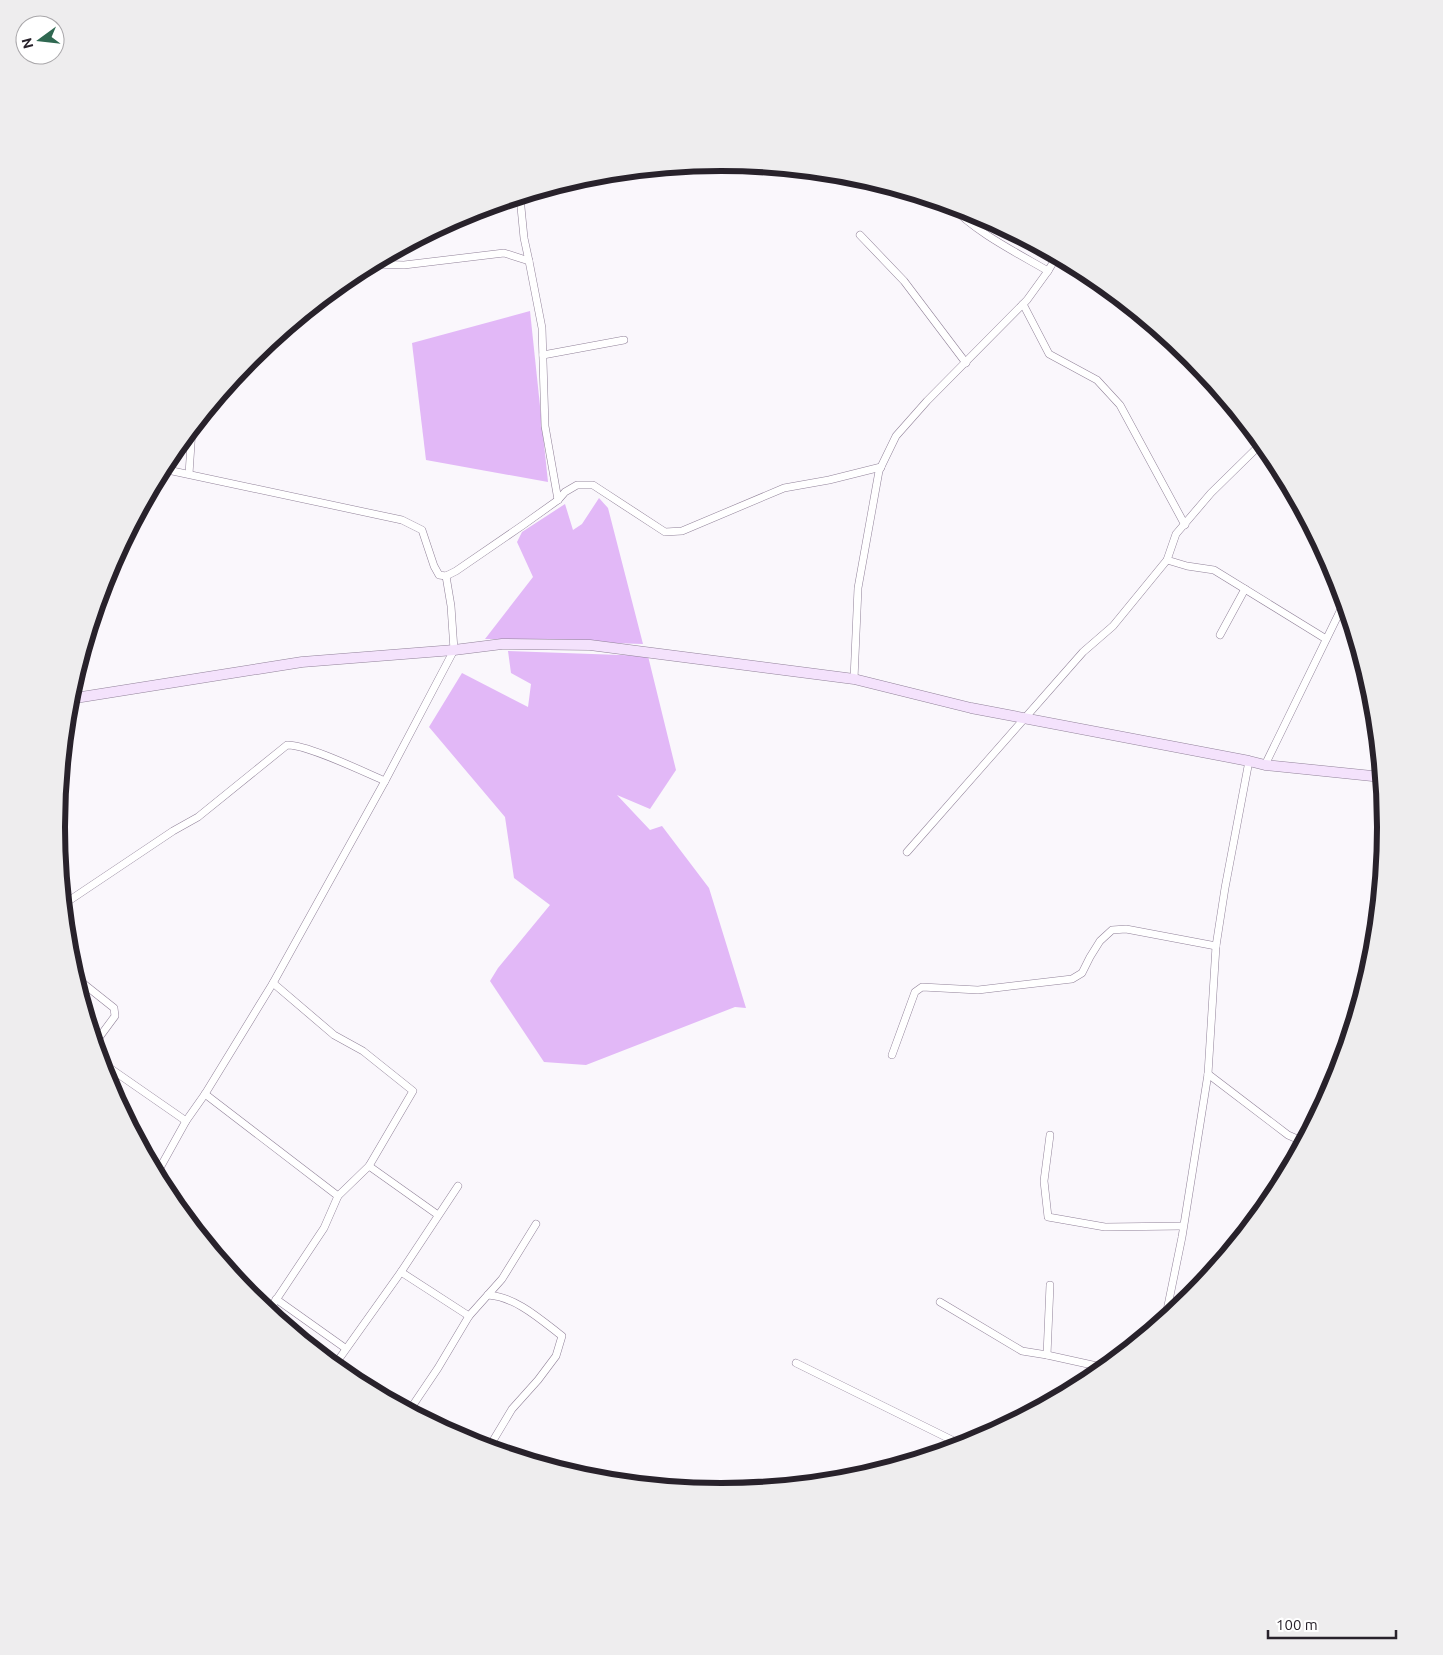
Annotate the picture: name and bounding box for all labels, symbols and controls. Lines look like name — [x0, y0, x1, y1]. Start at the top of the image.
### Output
north arrow — [15, 15, 65, 65]
text: N — [18, 36, 37, 50]
scale bar — [1268, 1608, 1396, 1640]
text: 100 m — [1276, 1616, 1318, 1633]

